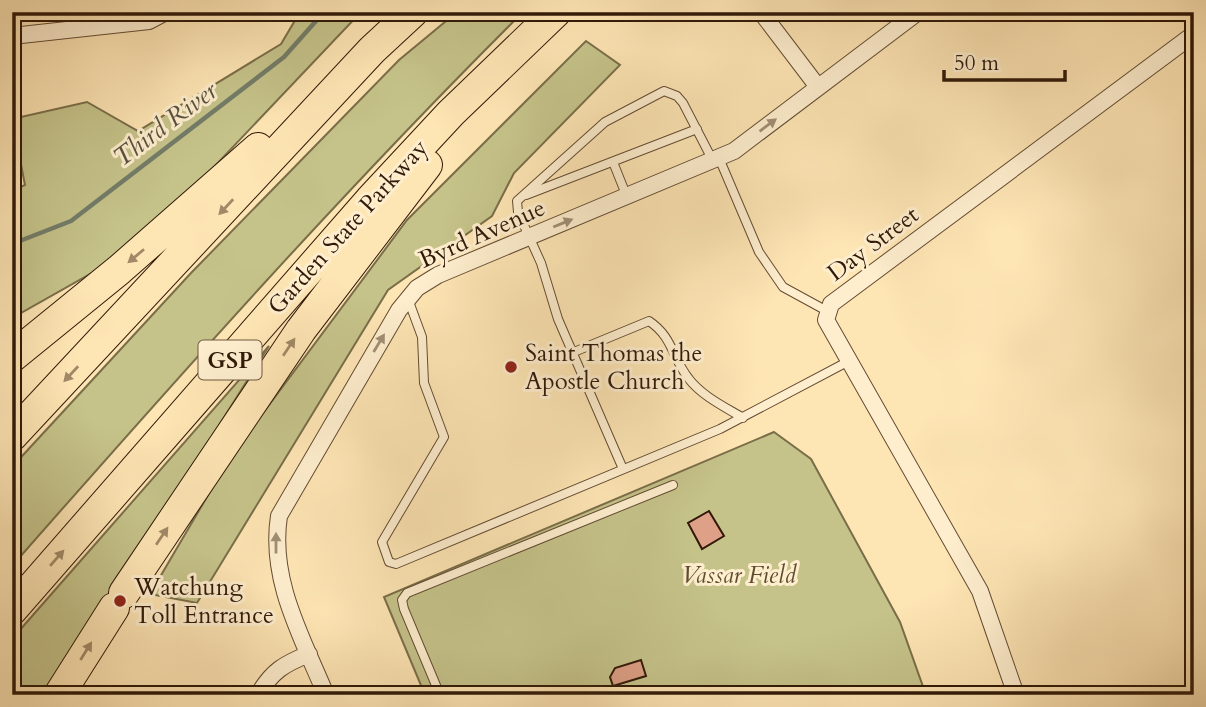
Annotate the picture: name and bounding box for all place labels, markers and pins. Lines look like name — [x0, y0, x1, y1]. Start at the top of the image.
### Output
place label: Saint Thomas the Apostle Church — [525, 337, 702, 398]
marker: Saint Thomas the Apostle Church — [503, 359, 519, 375]
place label: Watchung Toll Entrance — [133, 571, 274, 632]
marker: Watchung Toll Entrance — [112, 593, 128, 609]

